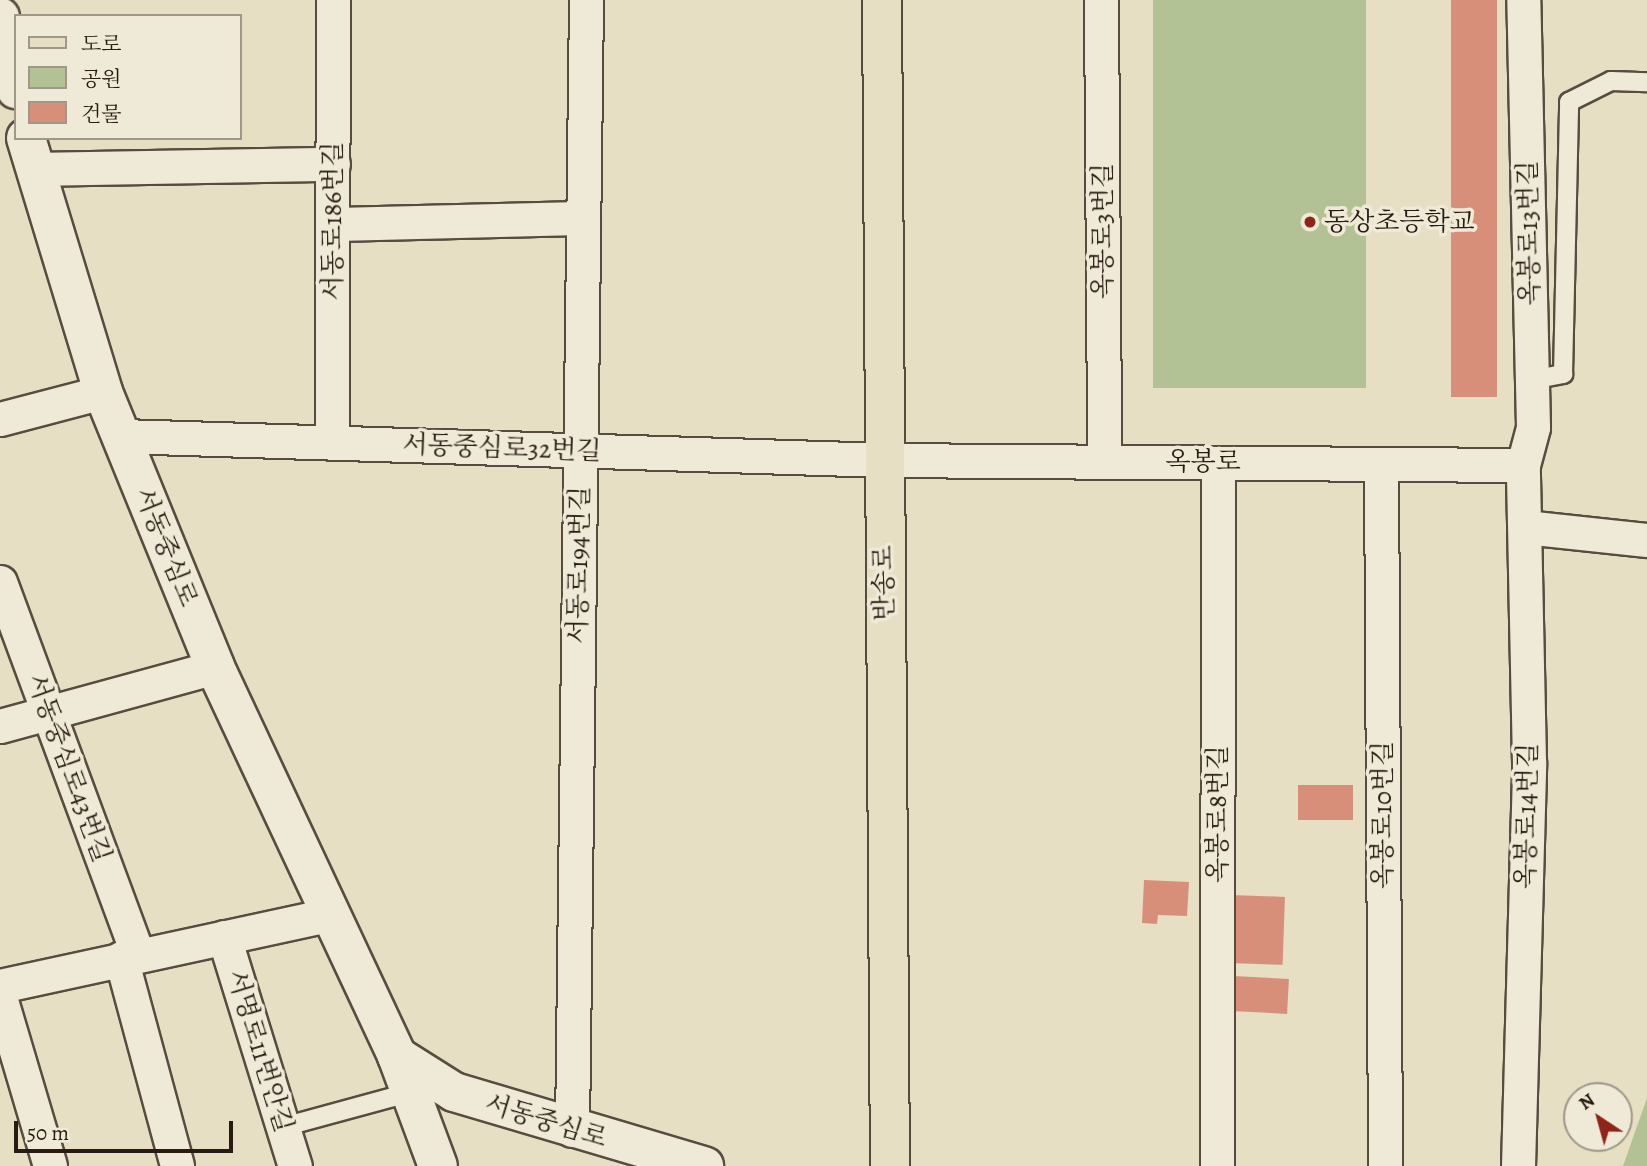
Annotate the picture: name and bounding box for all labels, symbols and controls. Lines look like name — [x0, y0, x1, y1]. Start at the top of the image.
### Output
legend — [14, 14, 242, 140]
text: 도로 — [81, 30, 122, 58]
text: 공원 — [81, 65, 122, 93]
text: 건물 — [81, 100, 122, 128]
street label: 서동로186번길 — [317, 141, 349, 301]
street label: 옥봉로13번길 — [1512, 160, 1546, 306]
street label: 옥봉로3번길 — [1087, 163, 1119, 299]
place label: 동상초등학교 — [1324, 206, 1475, 238]
marker: 동상초등학교 — [1302, 214, 1318, 230]
street label: 서동중심로32번길 — [402, 429, 602, 467]
street label: 옥봉로 — [1165, 446, 1241, 478]
street label: 서동중심로 — [128, 483, 204, 611]
street label: 서동로194번길 — [562, 486, 596, 644]
street label: 반송로 — [868, 545, 900, 621]
street label: 서동중심로43번길 — [20, 669, 118, 867]
street label: 옥봉로10번길 — [1367, 741, 1399, 889]
street label: 옥봉로14번길 — [1510, 743, 1544, 889]
street label: 옥봉로8번길 — [1202, 745, 1234, 883]
street label: 서명로11번안길 — [220, 966, 300, 1136]
north arrow — [1563, 1082, 1633, 1152]
text: N — [1574, 1087, 1600, 1116]
street label: 서동중심로 — [481, 1088, 611, 1154]
scale bar — [18, 1106, 236, 1150]
text: 50 m — [27, 1119, 69, 1147]

